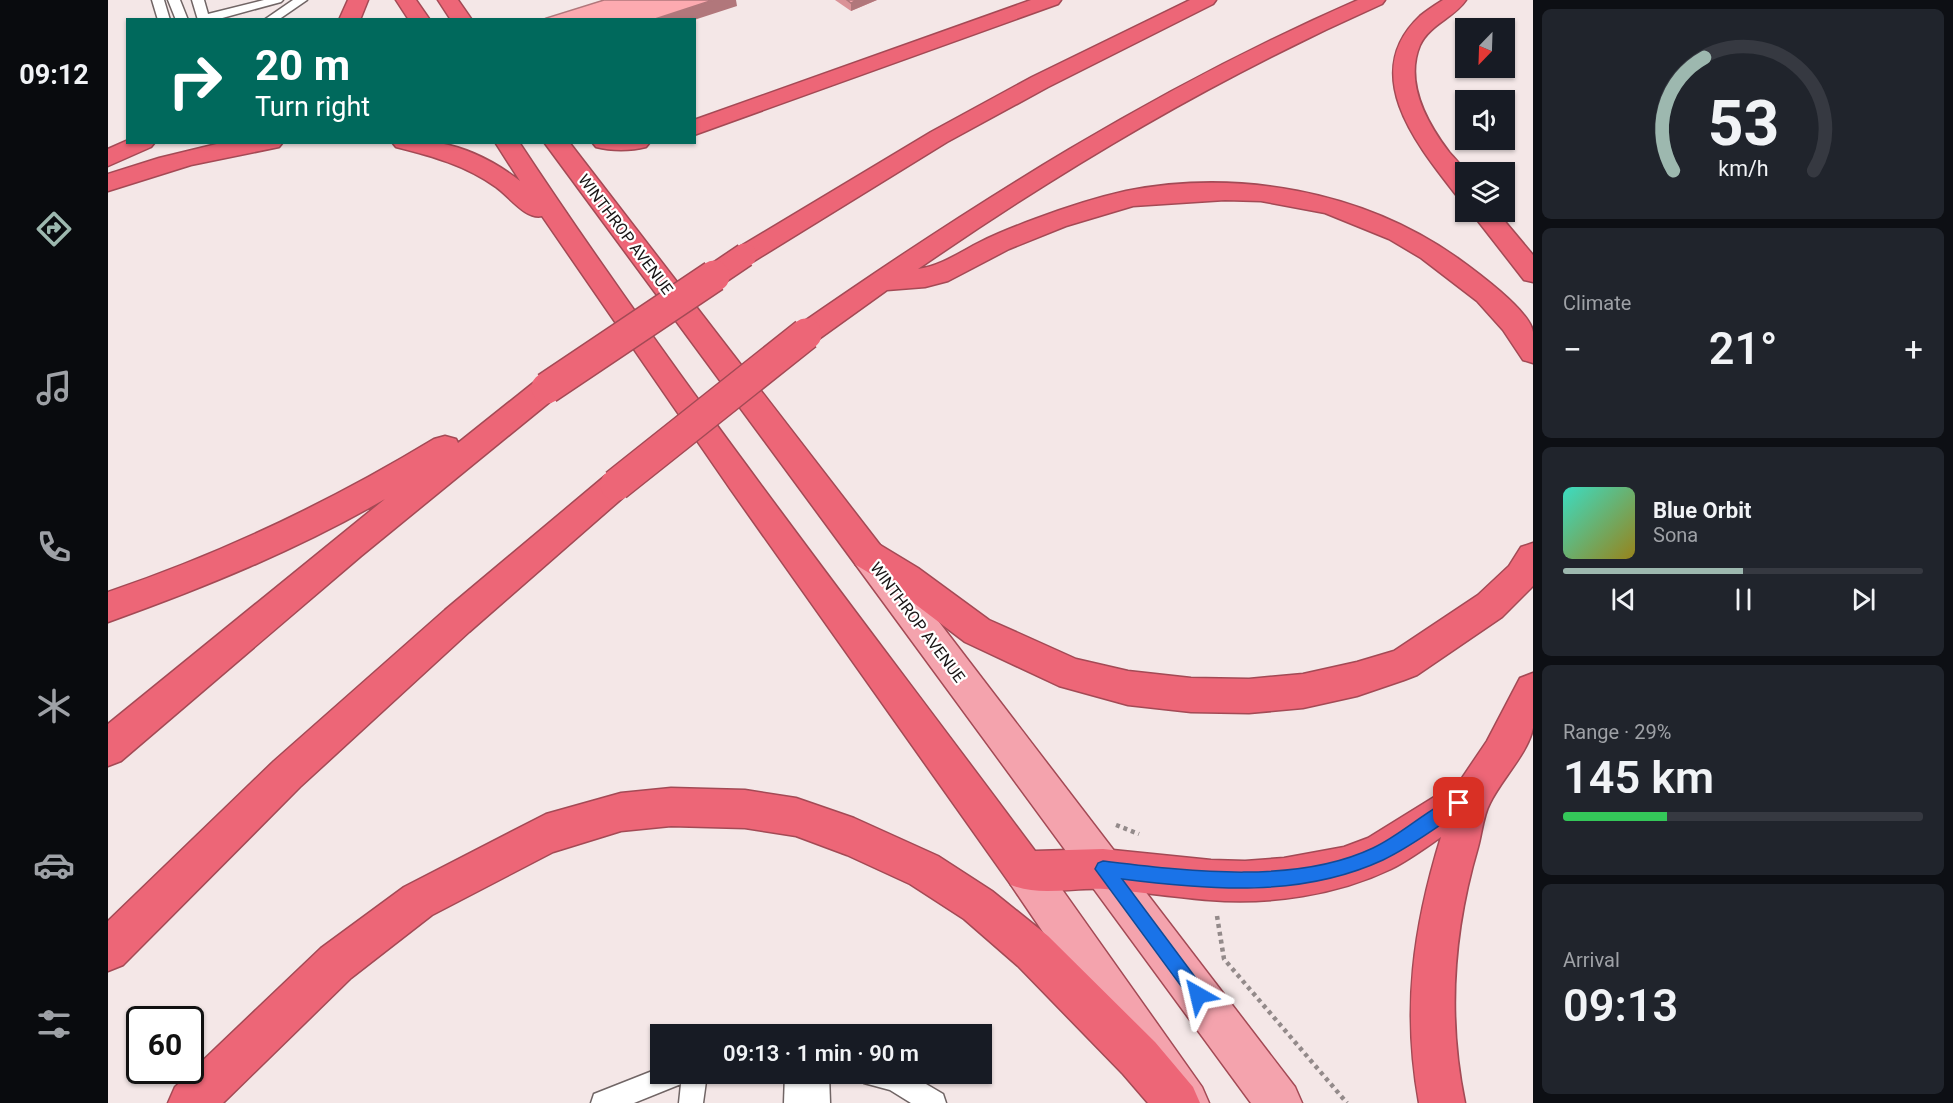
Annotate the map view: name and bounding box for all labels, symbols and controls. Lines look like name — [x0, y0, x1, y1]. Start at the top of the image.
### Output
north arrow — [1455, 18, 1515, 78]
map controls — [1455, 18, 1515, 222]
text: 20 m — [255, 41, 350, 90]
icon: right — [156, 42, 234, 120]
text: 09:12 — [19, 59, 89, 91]
text: 53 — [1707, 87, 1779, 160]
button: sound — [1455, 90, 1515, 150]
text: Turn right — [255, 91, 370, 123]
text: km/h — [1718, 156, 1768, 181]
button: layers — [1455, 162, 1515, 222]
street label: WINTHROP AVENUE — [574, 170, 677, 298]
icon: directions — [33, 208, 75, 250]
text: Climate — [1563, 291, 1631, 315]
text: 21° — [1709, 322, 1777, 375]
text: − — [1563, 330, 1582, 369]
text: + — [1904, 330, 1923, 369]
icon: music — [33, 367, 75, 409]
text: Blue Orbit — [1653, 498, 1751, 523]
text: Sona — [1653, 523, 1698, 547]
icon: phone — [33, 526, 75, 568]
street label: WINTHROP AVENUE — [866, 558, 969, 686]
icon: previous — [1607, 583, 1640, 616]
icon: pause — [1727, 583, 1760, 616]
icon: next — [1847, 583, 1880, 616]
icon: climate — [33, 685, 75, 727]
text: Range · 29% — [1563, 720, 1671, 744]
text: 145 km — [1563, 751, 1714, 804]
pin — [1433, 777, 1484, 828]
icon: arrive — [1442, 786, 1475, 819]
icon: car — [33, 844, 75, 886]
text: Arrival — [1563, 948, 1620, 972]
position arrow — [1166, 963, 1230, 1027]
text: 09:13 — [1563, 979, 1678, 1032]
icon: filters — [33, 1003, 75, 1045]
speed limit sign: 60 — [126, 1006, 204, 1084]
text: 09:13 · 1 min · 90 m — [723, 1041, 919, 1066]

